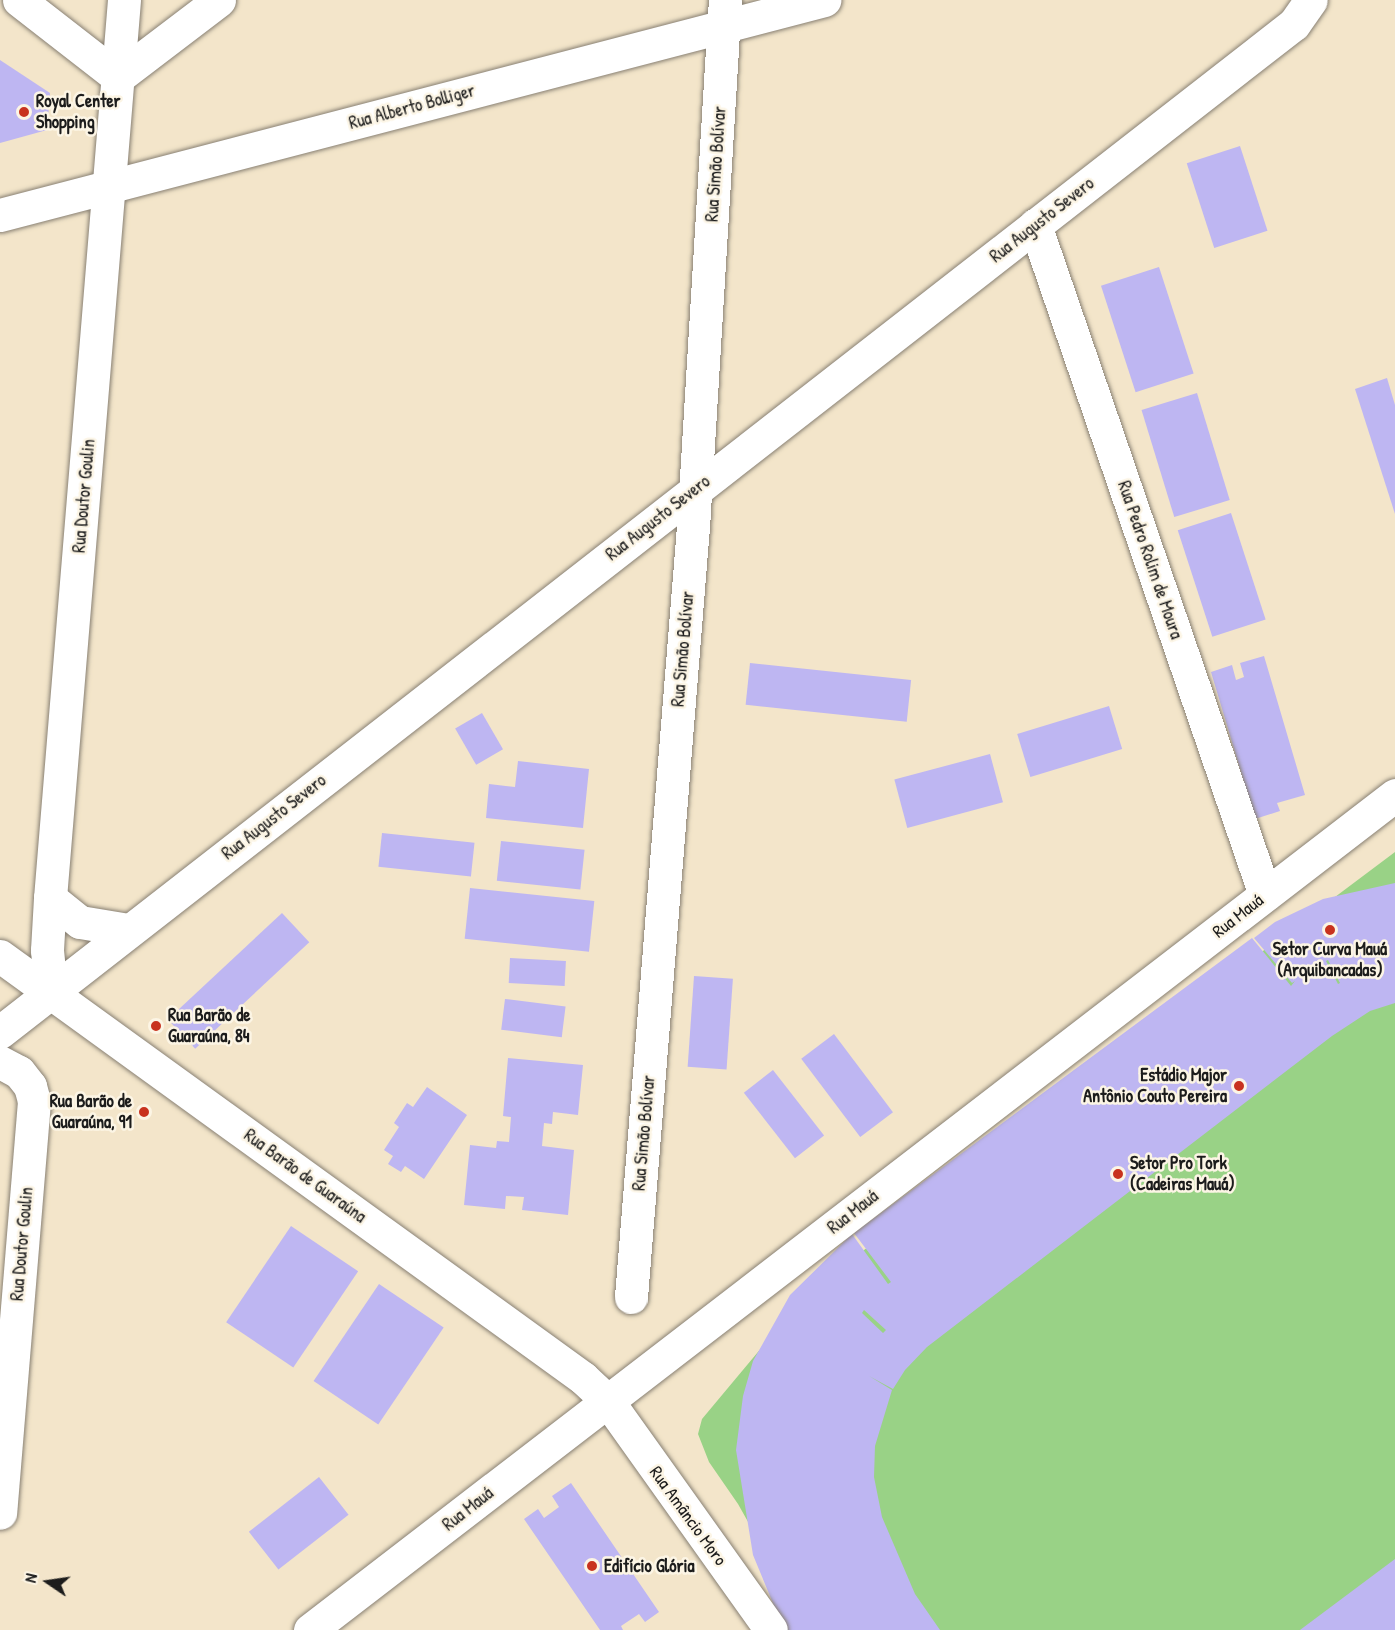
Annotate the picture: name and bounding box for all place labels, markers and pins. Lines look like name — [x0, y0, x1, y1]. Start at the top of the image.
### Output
place label: Royal Center Shopping — [36, 91, 120, 134]
marker: Royal Center Shopping — [17, 105, 31, 119]
marker: Setor Curva Mauá (Arquibancadas) — [1323, 923, 1337, 937]
place label: Setor Curva Mauá (Arquibancadas) — [1273, 939, 1387, 982]
place label: Rua Barão de Guaraúna, 84 — [168, 1005, 250, 1048]
marker: Rua Barão de Guaraúna, 84 — [149, 1019, 163, 1033]
place label: Estádio Major Antônio Couto Pereira — [1083, 1065, 1227, 1108]
marker: Estádio Major Antônio Couto Pereira — [1232, 1079, 1246, 1093]
place label: Rua Barão de Guaraúna, 91 — [50, 1091, 132, 1134]
marker: Rua Barão de Guaraúna, 91 — [137, 1105, 151, 1119]
place label: Setor Pro Tork (Cadeiras Mauá) — [1130, 1153, 1235, 1196]
marker: Setor Pro Tork (Cadeiras Mauá) — [1111, 1167, 1125, 1181]
place label: Edifício Glória — [604, 1555, 695, 1577]
marker: Edifício Glória — [585, 1559, 599, 1573]

